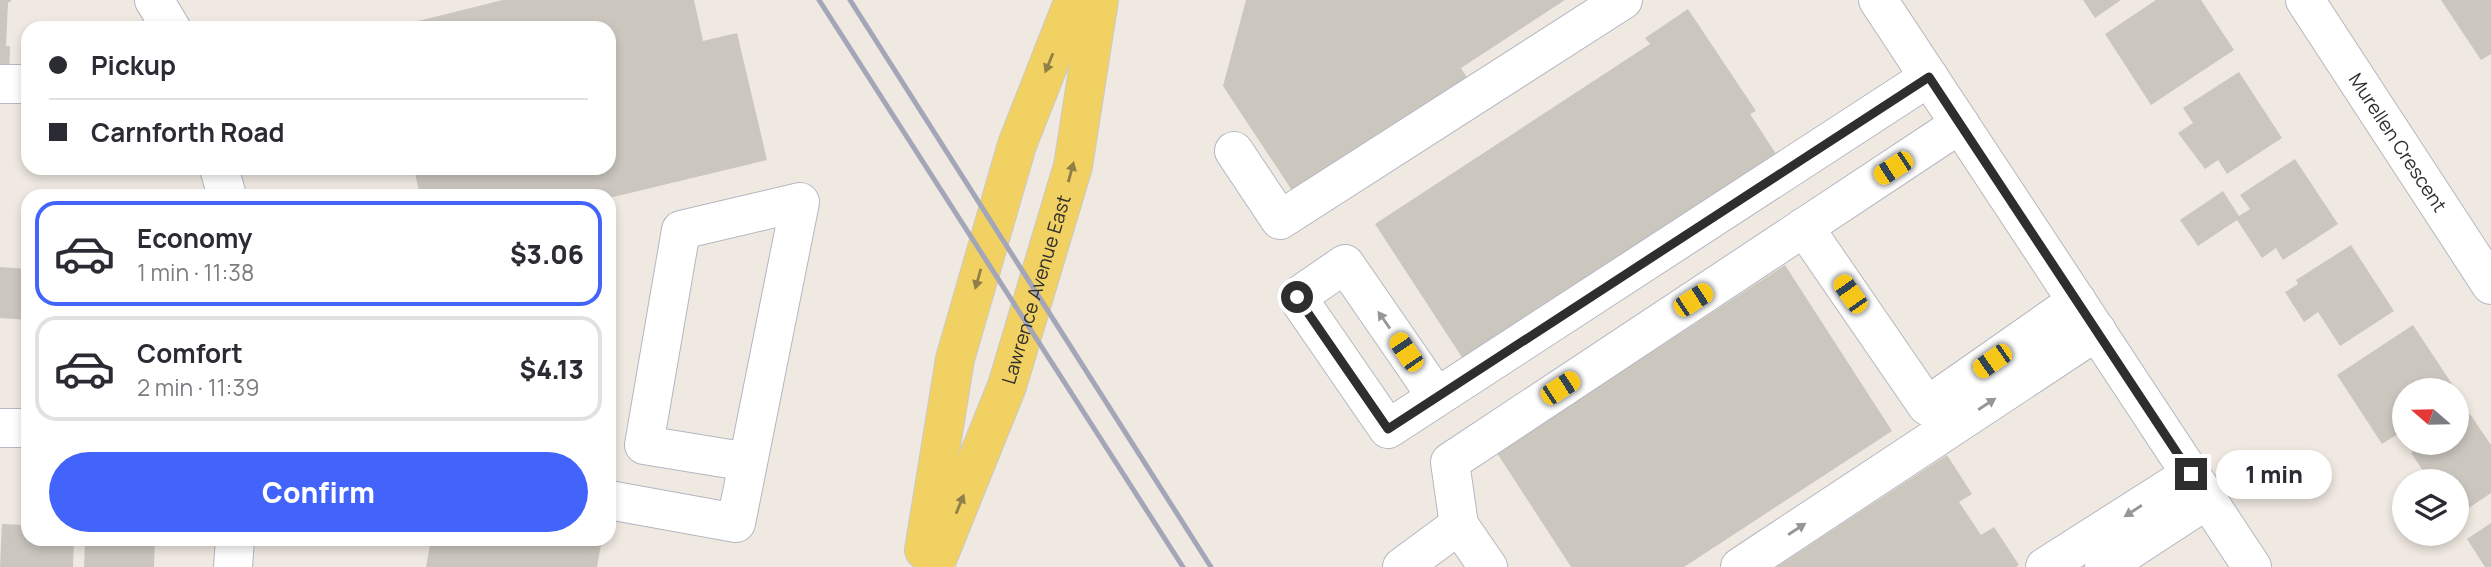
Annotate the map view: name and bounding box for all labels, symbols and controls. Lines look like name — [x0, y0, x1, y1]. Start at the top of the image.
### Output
text: Pickup — [91, 47, 176, 83]
one-way arrow — [1044, 53, 1055, 74]
street label: Murellen Crescent — [2343, 68, 2453, 217]
text: Carnforth Road — [91, 114, 285, 150]
car — [1870, 148, 1917, 188]
one-way arrow — [1066, 161, 1077, 183]
street label: Lawrence Avenue East — [995, 192, 1077, 387]
text: Economy — [137, 220, 252, 256]
icon: car — [53, 222, 116, 285]
text: $3.06 — [510, 236, 584, 272]
text: 1 min · 11:38 — [137, 256, 254, 288]
one-way arrow — [973, 269, 983, 290]
car — [1830, 271, 1871, 317]
car — [1670, 280, 1717, 320]
route start — [1281, 281, 1313, 313]
one-way arrow — [1378, 310, 1391, 329]
car — [1386, 329, 1427, 375]
text: Comfort — [137, 335, 243, 371]
icon: car — [53, 337, 116, 400]
car — [1969, 340, 2016, 382]
text: $4.13 — [519, 351, 584, 387]
car — [1537, 368, 1584, 408]
text: 2 min · 11:39 — [137, 371, 259, 403]
north arrow — [2392, 378, 2469, 455]
map controls — [2392, 378, 2469, 546]
one-way arrow — [1977, 398, 1996, 411]
callout: 1 min — [2216, 449, 2331, 498]
button: Confirm — [49, 452, 588, 532]
route end — [2175, 458, 2207, 490]
text: 1 min — [2245, 458, 2303, 490]
button: layers — [2392, 469, 2469, 546]
one-way arrow — [954, 493, 965, 514]
one-way arrow — [2124, 504, 2143, 517]
one-way arrow — [1787, 523, 1806, 536]

